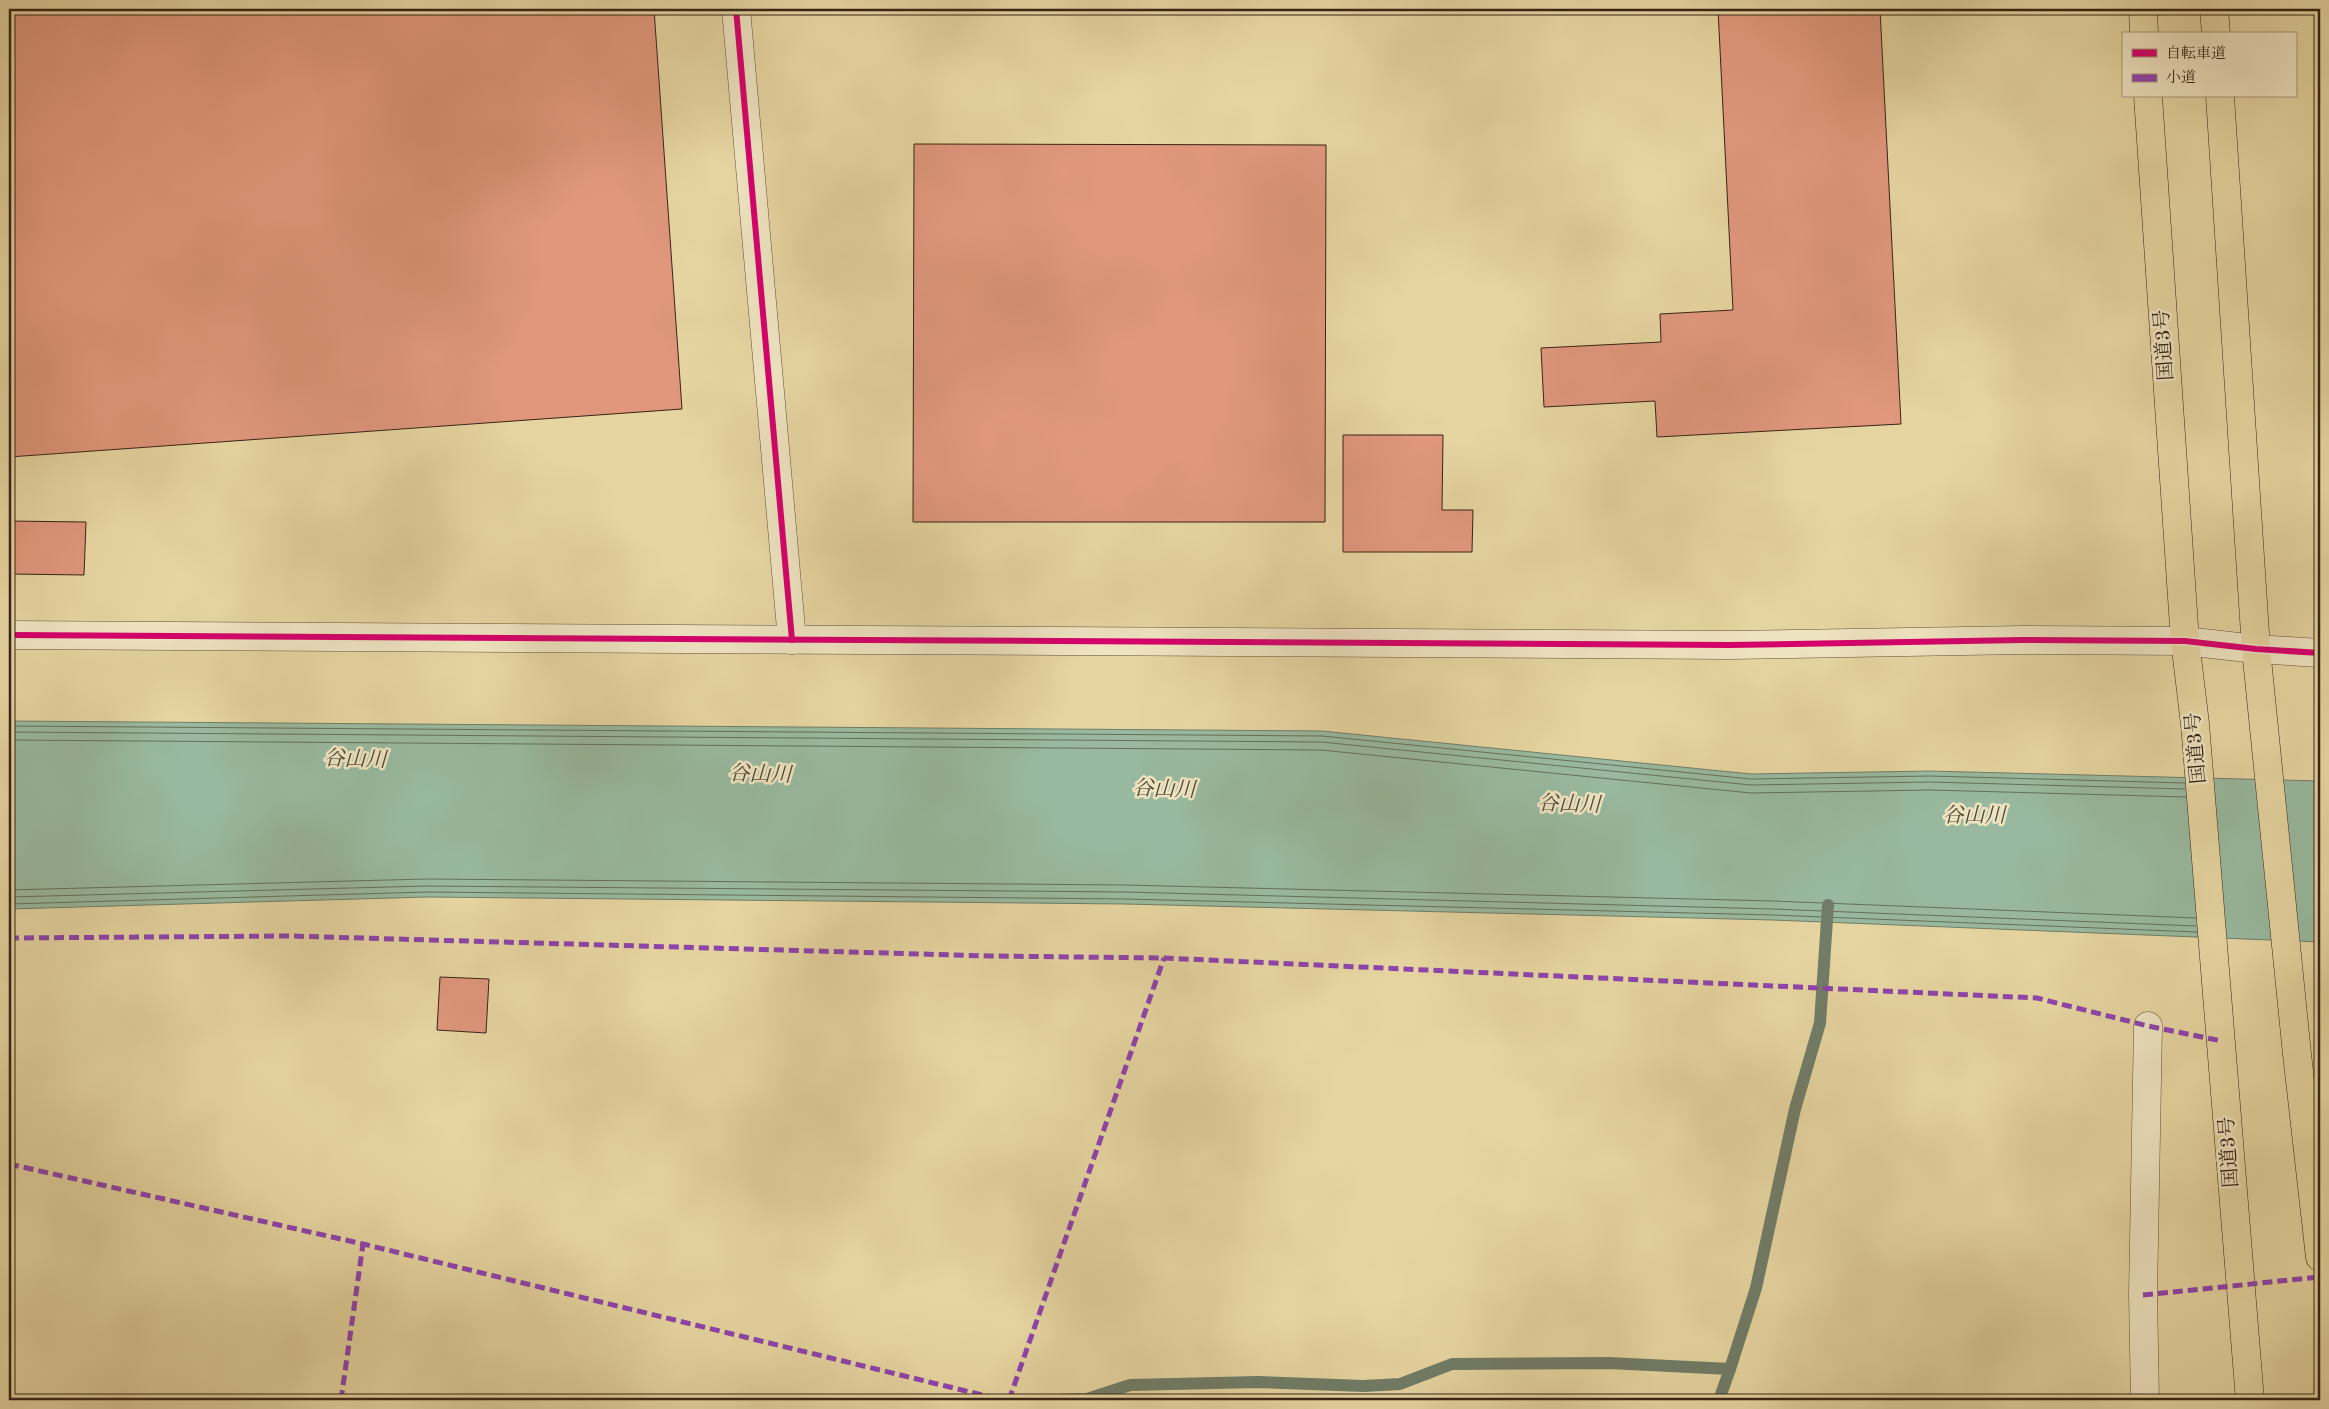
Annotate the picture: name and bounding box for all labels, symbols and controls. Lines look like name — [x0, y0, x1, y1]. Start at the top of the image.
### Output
legend — [2122, 32, 2296, 98]
text: 自転車道 — [2166, 45, 2226, 62]
text: 小道 — [2166, 69, 2196, 86]
street label: 国道3号 — [2151, 309, 2177, 382]
street label: 国道3号 — [2182, 711, 2210, 785]
water label: 谷山川 — [323, 746, 389, 772]
water label: 谷山川 — [728, 761, 794, 787]
water label: 谷山川 — [1132, 776, 1198, 802]
water label: 谷山川 — [1537, 791, 1603, 817]
water label: 谷山川 — [1943, 804, 2007, 827]
street label: 国道3号 — [2216, 1116, 2242, 1189]

